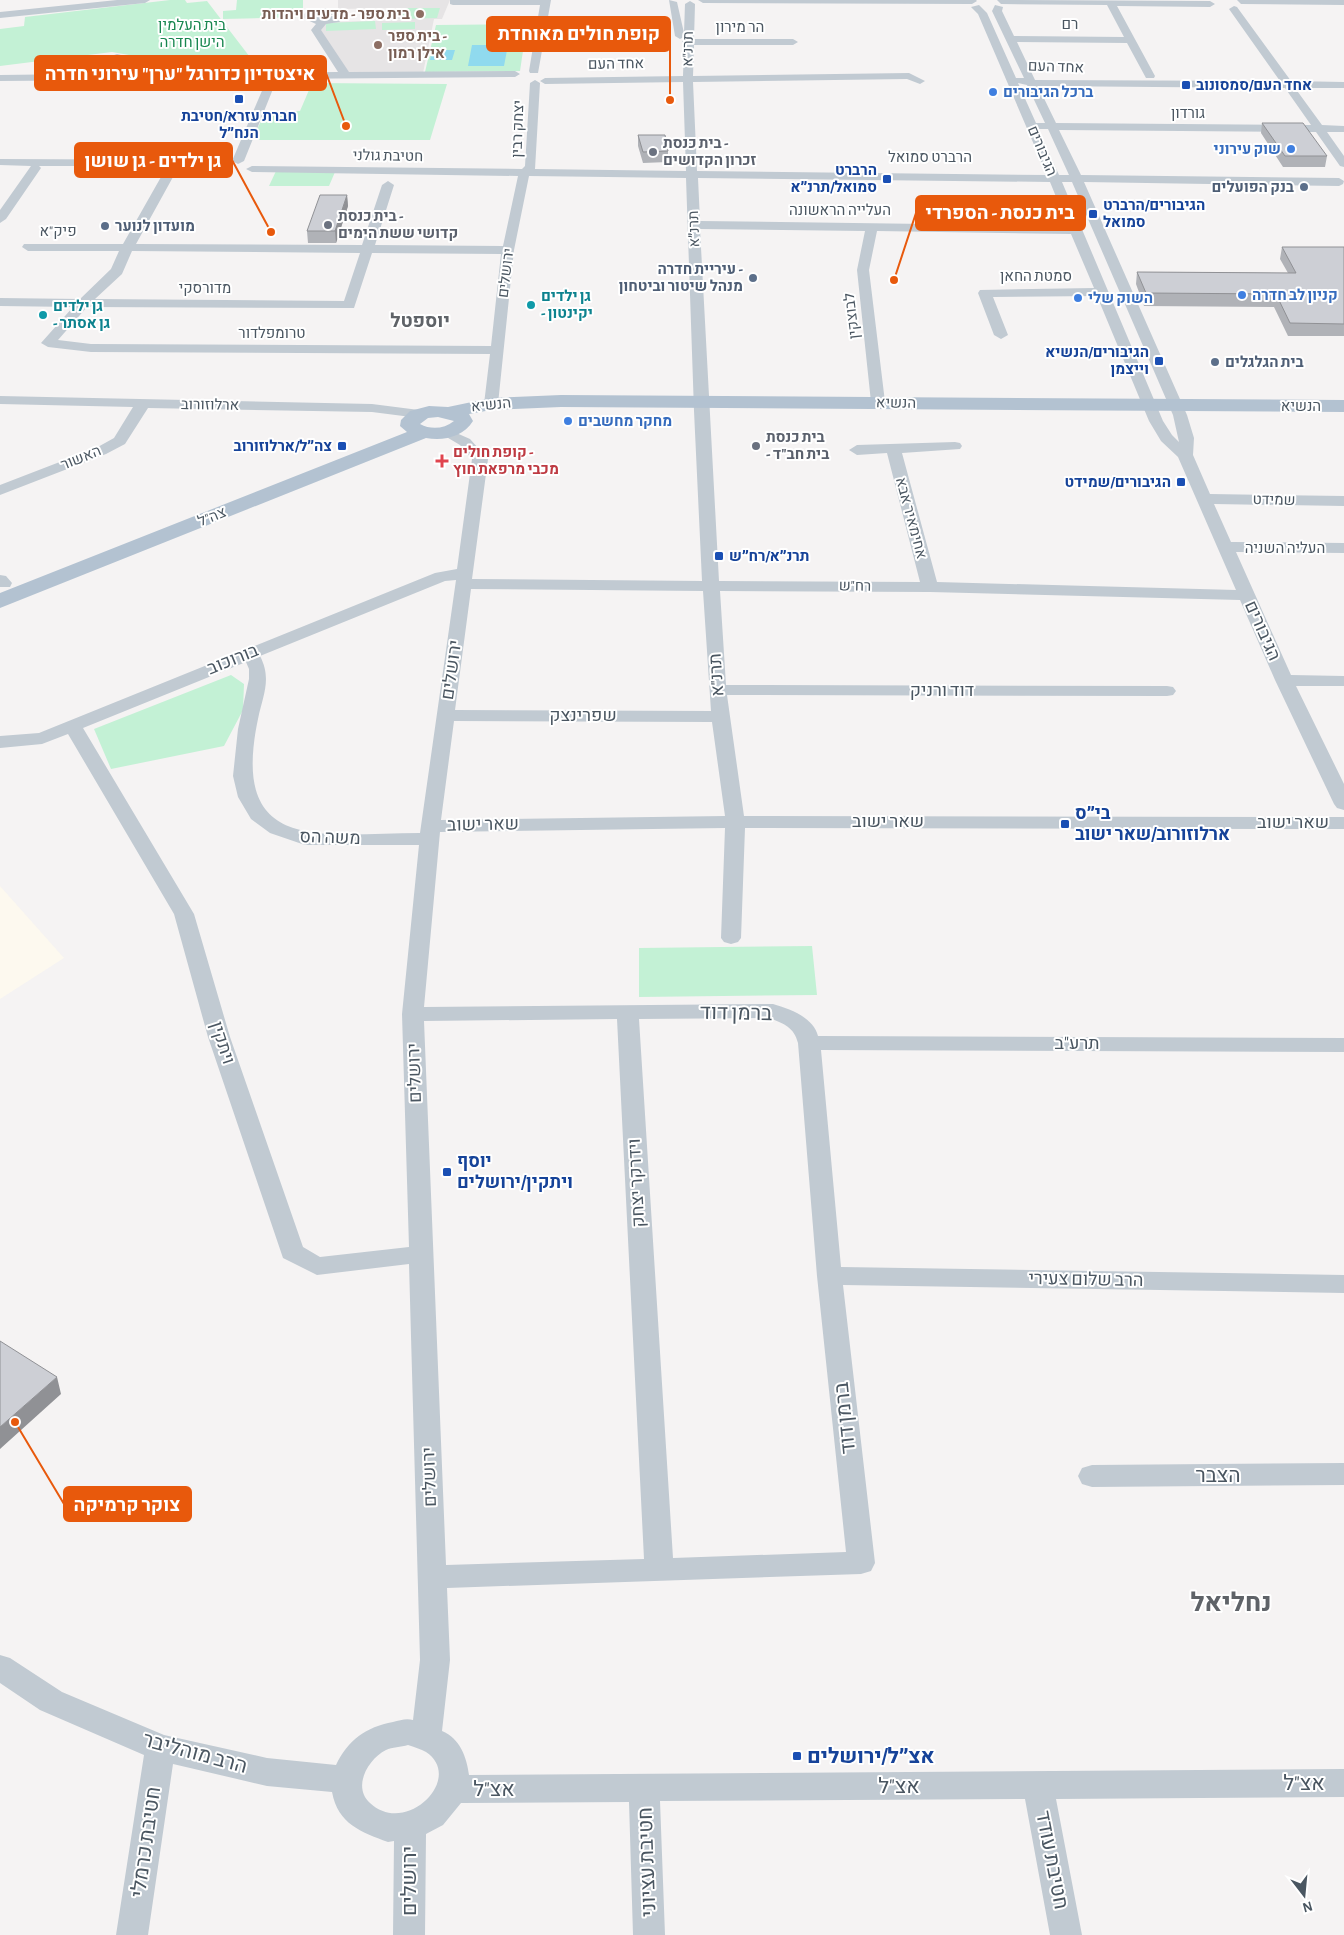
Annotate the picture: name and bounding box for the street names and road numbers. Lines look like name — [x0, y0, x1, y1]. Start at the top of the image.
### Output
street label: רם — [1062, 17, 1078, 32]
street label: הר מירון — [716, 20, 764, 35]
street label: תרנ"א — [680, 31, 696, 67]
street label: אחד העם — [588, 56, 644, 72]
street label: אחד העם — [1028, 59, 1084, 75]
street label: יצחק רבין — [509, 100, 527, 158]
street label: גורדון — [1171, 106, 1205, 121]
street label: הגיבורים — [1025, 124, 1059, 178]
street label: חטיבת גולני — [353, 148, 423, 164]
street label: הרברט סמואל — [888, 150, 972, 165]
street label: העלייה הראשונה — [789, 203, 891, 218]
street label: תרנ״א — [686, 210, 702, 248]
street label: פיק"א — [39, 224, 77, 239]
street label: ירושלים — [496, 247, 516, 299]
street label: סמטת החאן — [1000, 269, 1072, 284]
street label: מדורסקי — [179, 281, 231, 296]
street label: לבוצקין — [842, 292, 862, 340]
street label: טרומפלדור — [238, 326, 306, 341]
street label: הנשיא — [470, 395, 512, 415]
street label: הנשיא — [876, 395, 916, 411]
street label: ארלוזורוב — [181, 397, 239, 413]
street label: הנשיא — [1281, 399, 1321, 414]
street label: האשור — [59, 443, 103, 473]
street label: אחימאיר אבא — [893, 476, 929, 560]
street label: שמידט — [1252, 492, 1296, 508]
street label: צה"ל — [196, 505, 228, 529]
street label: העליה השניה — [1245, 541, 1325, 556]
street label: רח"ש — [839, 578, 871, 594]
street label: הגיבורים — [1241, 598, 1283, 664]
street label: ירושלים — [439, 639, 465, 701]
street label: בורוכוב — [205, 641, 262, 678]
street label: תרנ"א — [707, 653, 727, 697]
street label: דוד ורניק — [910, 682, 974, 700]
street label: שפרינצק — [549, 707, 617, 725]
street label: שאר ישוב — [852, 813, 924, 831]
street label: שאר ישוב — [1257, 814, 1329, 832]
street label: שאר ישוב — [447, 815, 519, 835]
street label: משה הס — [299, 828, 361, 848]
street label: ברמן דוד — [700, 1002, 772, 1024]
street label: ויתקין — [207, 1019, 237, 1067]
street label: תרע"ב — [1054, 1035, 1100, 1053]
street label: ירושלים — [405, 1043, 425, 1103]
street label: וידרקר יצחק — [626, 1138, 648, 1228]
street label: הרב שלום צעירי — [1028, 1270, 1144, 1290]
street label: ברמן דוד — [831, 1381, 859, 1455]
street label: ירושלים — [420, 1447, 440, 1507]
street label: הצבר — [1195, 1465, 1241, 1486]
street label: הרב מוהליבר — [140, 1729, 250, 1777]
street label: אצ"ל — [1283, 1773, 1325, 1794]
street label: אצ"ל — [878, 1776, 920, 1797]
street label: אצ"ל — [473, 1779, 515, 1800]
street label: חטיבת כרמלי — [128, 1785, 164, 1899]
street label: חטיבת עציוני — [635, 1807, 659, 1917]
street label: חטיבת עודד — [1032, 1809, 1072, 1911]
street label: ירושלים — [399, 1846, 420, 1916]

